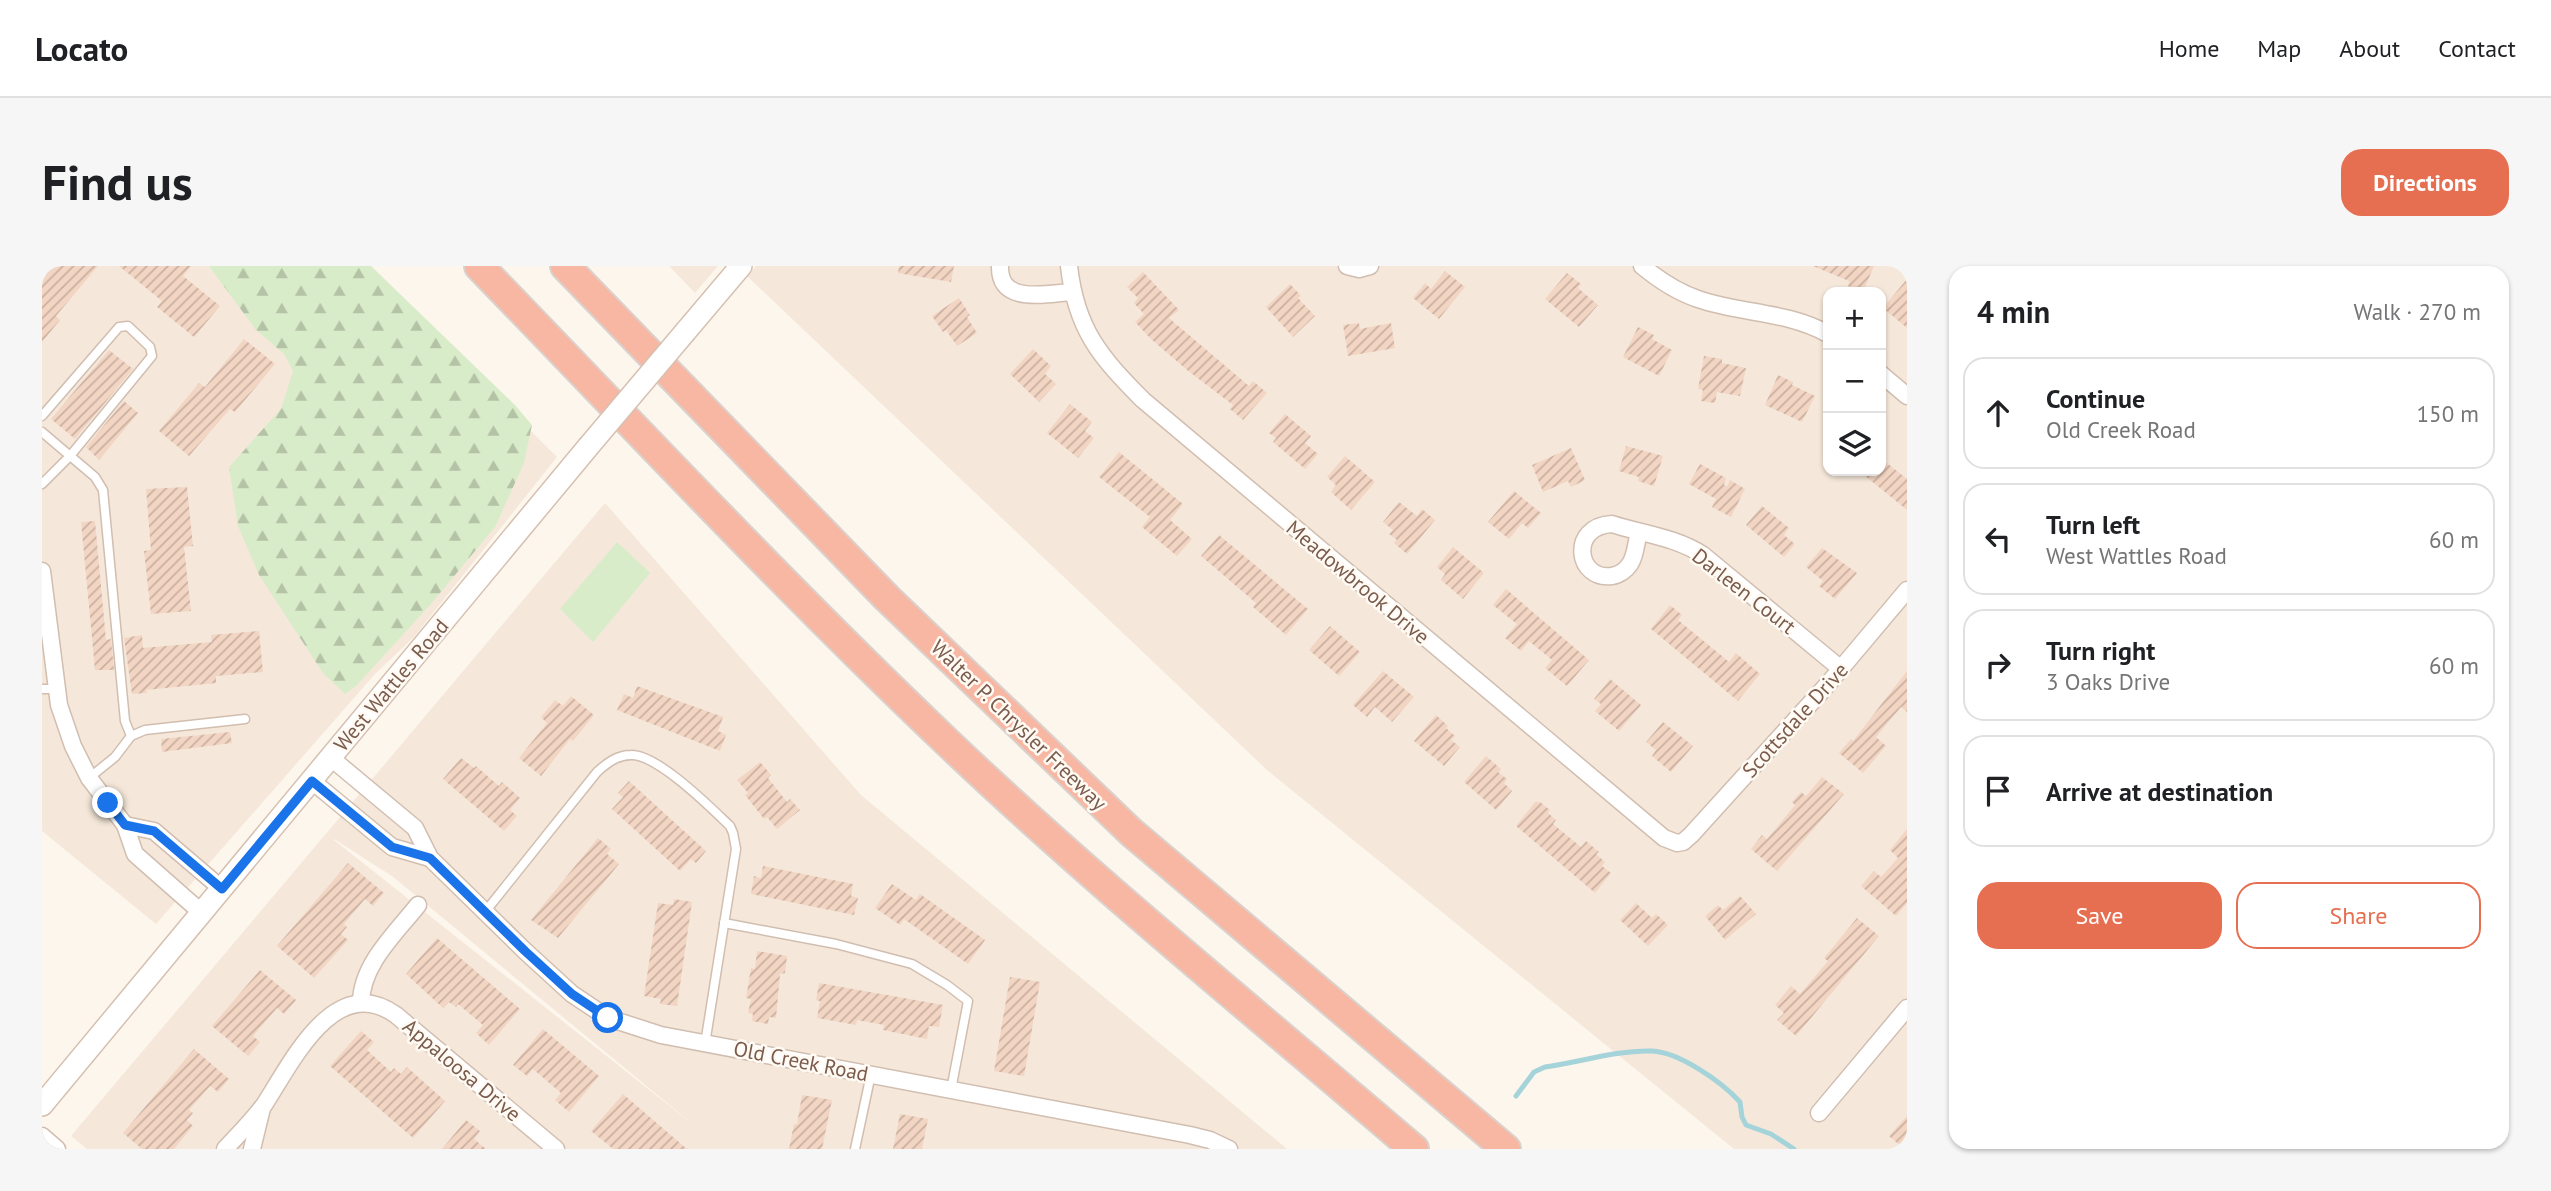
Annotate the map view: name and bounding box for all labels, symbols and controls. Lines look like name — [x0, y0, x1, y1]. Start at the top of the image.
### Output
text: Locato — [35, 27, 128, 70]
text: Home — [2159, 33, 2219, 64]
text: Map — [2257, 33, 2301, 64]
text: About — [2339, 33, 2400, 64]
text: Contact — [2438, 33, 2516, 64]
button: Directions — [2341, 149, 2509, 216]
text: Find us — [42, 150, 193, 214]
map controls — [1823, 287, 1886, 476]
button: + — [1823, 287, 1886, 350]
text: 4 min — [1977, 292, 2050, 331]
text: Walk · 270 m — [2354, 297, 2481, 326]
button: − — [1823, 350, 1886, 413]
text: Continue — [2046, 382, 2145, 415]
icon: ahead — [1979, 394, 2017, 432]
text: 150 m — [2417, 399, 2479, 428]
button: layers — [1823, 413, 1886, 476]
text: Old Creek Road — [2046, 415, 2196, 444]
text: Turn left — [2046, 508, 2140, 541]
street label: Meadowbrook Drive — [1281, 514, 1435, 650]
icon: left — [1979, 520, 2017, 558]
text: 60 m — [2429, 525, 2479, 554]
text: West Wattles Road — [2046, 541, 2227, 570]
street label: Darleen Court — [1687, 542, 1801, 640]
street label: West Wattles Road — [328, 613, 454, 757]
street label: Walter P. Chrysler Freeway — [925, 634, 1113, 816]
text: Turn right — [2046, 634, 2155, 667]
icon: right — [1979, 646, 2017, 684]
text: 60 m — [2429, 651, 2479, 680]
street label: Scottsdale Drive — [1736, 657, 1854, 783]
text: 3 Oaks Drive — [2046, 667, 2170, 696]
icon: arrive — [1979, 772, 2017, 810]
text: Arrive at destination — [2046, 775, 2273, 808]
route end — [92, 787, 123, 818]
button: Save — [1977, 882, 2222, 949]
button: Share — [2236, 882, 2481, 949]
route start — [592, 1002, 623, 1033]
street label: Appaloosa Drive — [397, 1013, 527, 1127]
street label: Old Creek Road — [731, 1035, 871, 1087]

